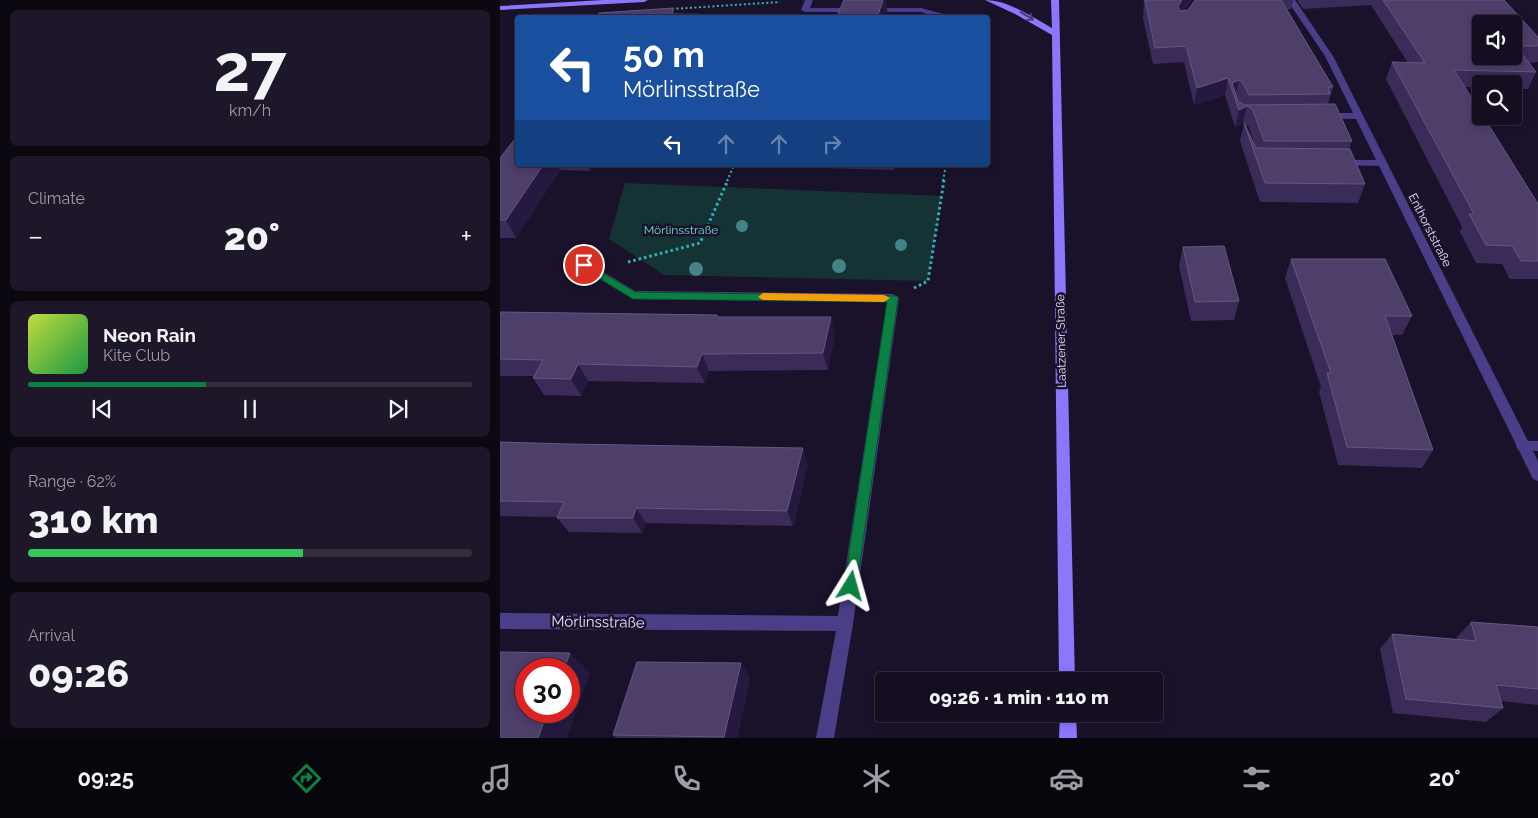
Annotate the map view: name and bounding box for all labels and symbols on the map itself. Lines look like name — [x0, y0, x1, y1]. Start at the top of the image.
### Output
one-way arrow — [1019, 12, 1033, 22]
street label: Enthorststraße — [1405, 191, 1455, 269]
park label: Mörlinsstraße — [644, 223, 718, 237]
pin — [563, 244, 605, 286]
street label: Laatzener Straße — [1053, 294, 1069, 388]
position arrow — [824, 559, 876, 611]
street label: Mörlinsstraße — [551, 612, 645, 632]
speed limit sign: 30 — [515, 658, 580, 723]

